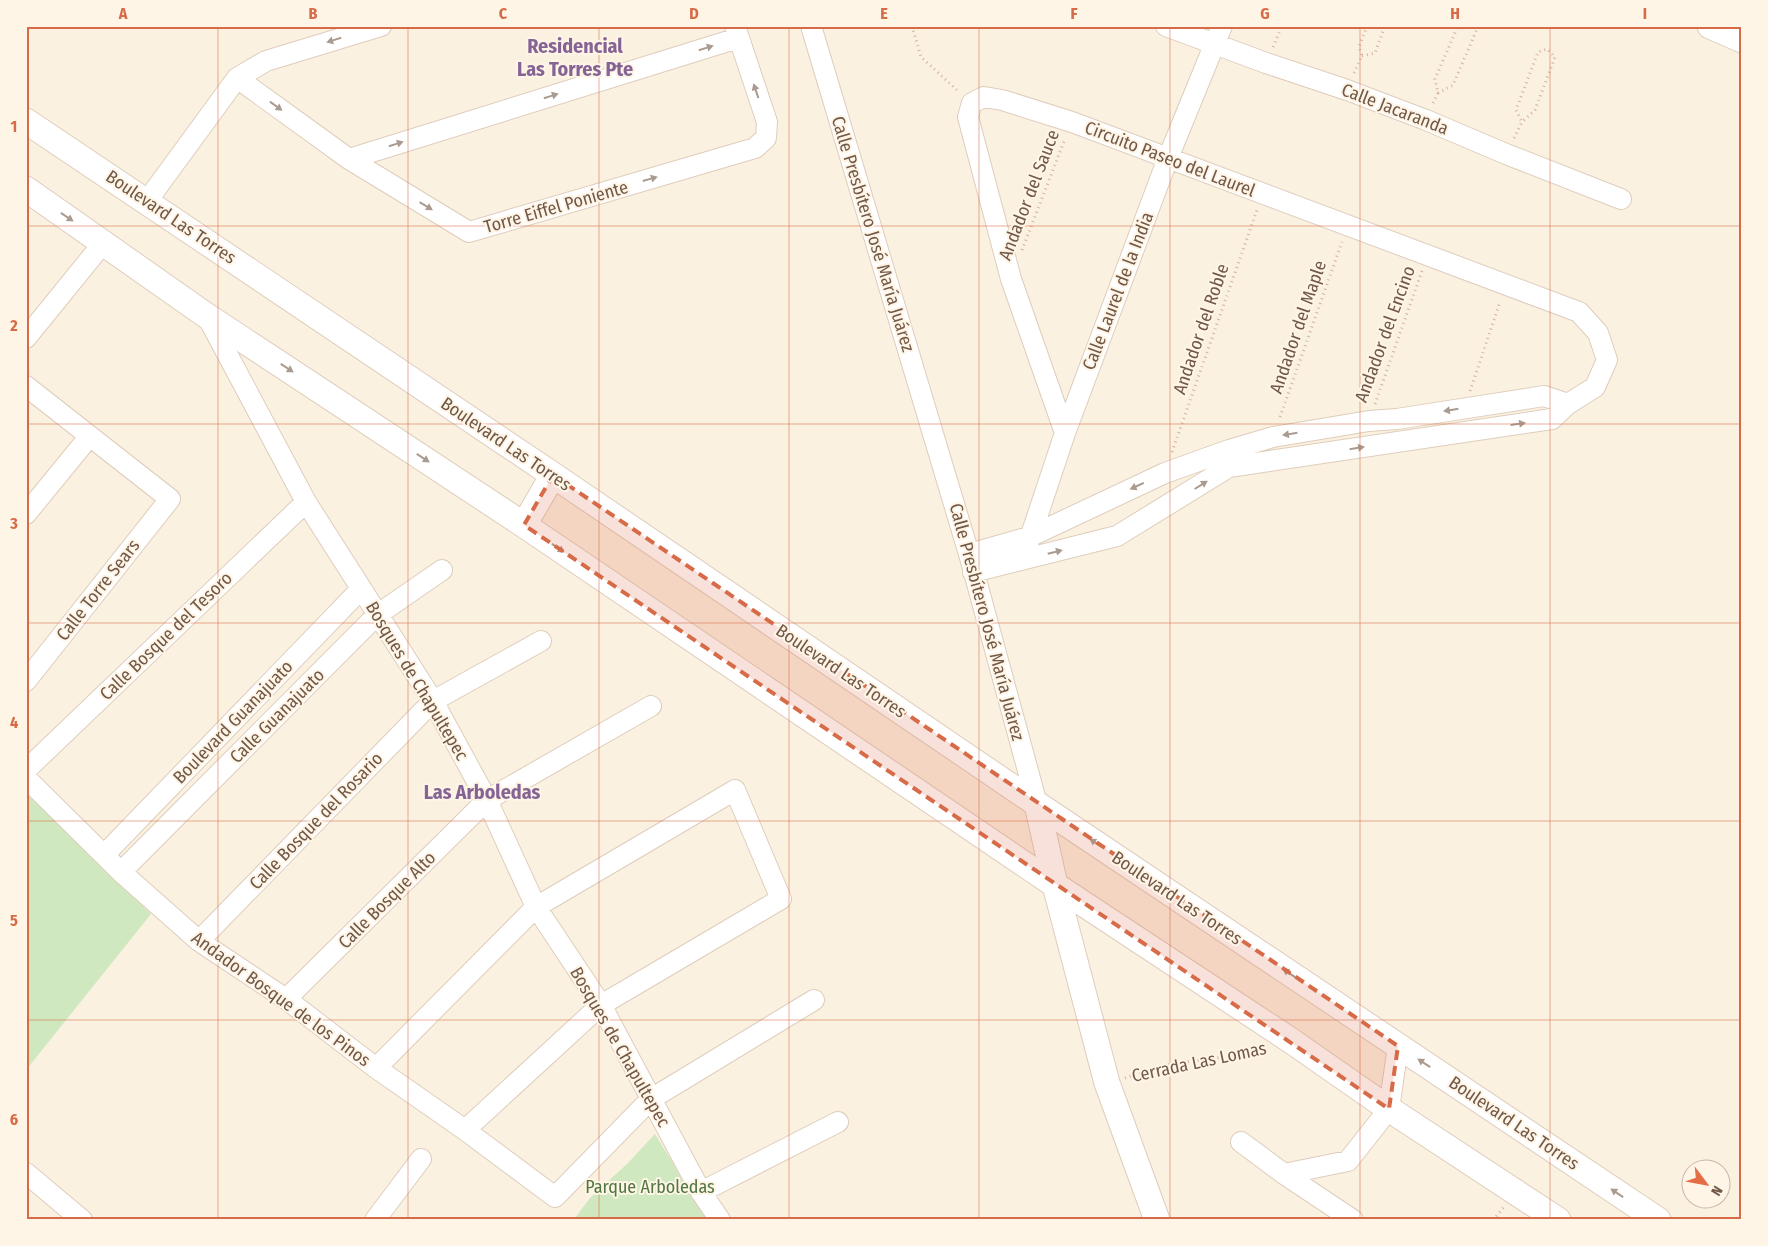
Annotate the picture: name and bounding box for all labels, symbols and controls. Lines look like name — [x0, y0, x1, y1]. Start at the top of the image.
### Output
text: A — [118, 4, 128, 23]
text: B — [309, 4, 318, 23]
text: C — [499, 4, 508, 23]
text: D — [689, 4, 699, 23]
text: E — [880, 4, 888, 23]
text: F — [1070, 4, 1078, 23]
text: G — [1260, 4, 1270, 23]
text: H — [1450, 4, 1460, 23]
text: I — [1643, 4, 1647, 23]
district label: Residencial Las Torres Pte — [517, 34, 633, 81]
one-way arrow — [327, 37, 342, 45]
one-way arrow — [699, 43, 714, 51]
street label: Calle Jacaranda — [1338, 79, 1452, 140]
one-way arrow — [752, 84, 759, 99]
one-way arrow — [543, 91, 558, 99]
one-way arrow — [269, 101, 283, 111]
street label: Calle Presbítero José María Juárez — [827, 114, 919, 354]
street label: Circuito Paseo del Laurel — [1082, 116, 1259, 202]
text: 1 — [11, 117, 17, 136]
street label: Andador del Sauce — [994, 127, 1064, 263]
one-way arrow — [388, 140, 403, 148]
street label: Boulevard Las Torres — [102, 165, 241, 269]
one-way arrow — [643, 175, 658, 183]
street label: Torre Eiffel Poniente — [481, 176, 631, 238]
one-way arrow — [420, 201, 433, 210]
street label: Calle Laurel de la India — [1078, 209, 1158, 373]
one-way arrow — [60, 212, 73, 222]
street label: Andador del Maple — [1265, 257, 1331, 396]
street label: Andador del Roble — [1168, 261, 1234, 397]
street label: Andador del Encino — [1350, 263, 1420, 405]
text: 2 — [9, 316, 18, 335]
one-way arrow — [280, 364, 294, 373]
street label: Boulevard Las Torres — [437, 392, 576, 496]
one-way arrow — [1443, 407, 1459, 415]
one-way arrow — [1510, 420, 1526, 428]
one-way arrow — [1282, 430, 1298, 438]
one-way arrow — [1349, 443, 1365, 451]
one-way arrow — [416, 453, 429, 463]
one-way arrow — [1194, 480, 1207, 490]
one-way arrow — [1130, 483, 1144, 491]
street label: Calle Presbítero José María Juárez — [945, 501, 1029, 743]
text: 3 — [9, 514, 18, 533]
street label: Calle Torre Sears — [52, 535, 145, 645]
one-way arrow — [551, 543, 565, 552]
one-way arrow — [1047, 548, 1062, 556]
street label: Calle Bosque del Tesoro — [95, 567, 237, 705]
street label: Bosques de Chapultepec — [361, 598, 473, 765]
street label: Boulevard Las Torres — [772, 619, 911, 723]
street label: Boulevard Guanajuato — [168, 656, 298, 788]
street label: Calle Guanajuato — [225, 664, 329, 768]
text: 4 — [10, 713, 18, 732]
street label: Calle Bosque del Rosario — [245, 748, 387, 894]
district label: Las Arboledas — [424, 780, 541, 804]
one-way arrow — [1089, 839, 1103, 848]
street label: Boulevard Las Torres — [1108, 846, 1247, 950]
street label: Calle Bosque Alto — [334, 847, 440, 953]
text: 5 — [10, 911, 18, 930]
street label: Andador Bosque de los Pinos — [187, 927, 375, 1071]
street label: Bosques de Chapultepec — [565, 963, 675, 1131]
one-way arrow — [1282, 968, 1296, 978]
street label: Cerrada Las Lomas — [1130, 1037, 1269, 1087]
one-way arrow — [1417, 1058, 1431, 1068]
street label: Boulevard Las Torres — [1445, 1071, 1584, 1175]
text: 6 — [10, 1110, 18, 1129]
north arrow — [1680, 1158, 1730, 1208]
park label: Parque Arboledas — [585, 1176, 715, 1198]
text: N — [1707, 1183, 1726, 1199]
one-way arrow — [1610, 1188, 1624, 1197]

